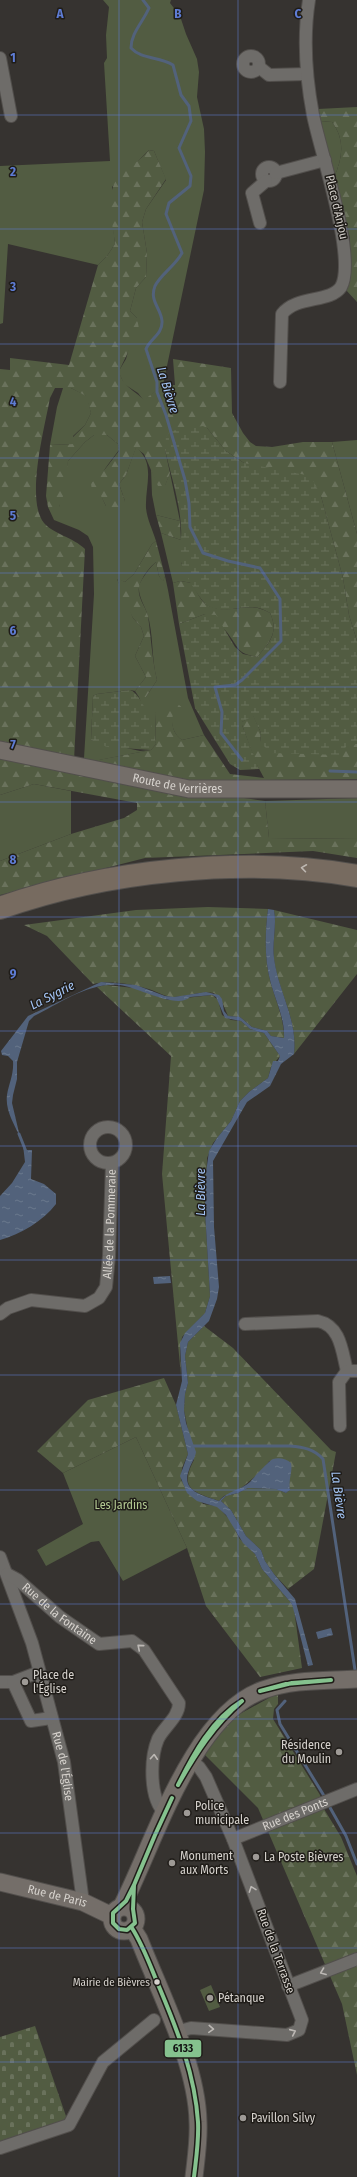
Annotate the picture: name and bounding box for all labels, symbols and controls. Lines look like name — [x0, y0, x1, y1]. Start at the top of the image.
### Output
text: A — [55, 6, 64, 21]
text: B — [174, 6, 182, 21]
text: C — [295, 6, 302, 21]
text: 1 — [10, 50, 16, 65]
text: 2 — [9, 164, 16, 179]
street label: Place d'Anjou — [323, 173, 351, 241]
text: 3 — [9, 279, 16, 294]
water label: La Bièvre — [154, 365, 182, 415]
text: 4 — [10, 394, 17, 409]
text: 5 — [10, 508, 16, 523]
text: 6 — [10, 623, 17, 638]
text: 7 — [10, 737, 16, 752]
street label: Route de Verrières — [131, 771, 222, 796]
text: 8 — [10, 852, 17, 867]
one-way arrow — [300, 864, 307, 873]
text: 9 — [10, 966, 17, 981]
water label: La Sygrie — [27, 977, 77, 1013]
water label: La Bièvre — [193, 1168, 208, 1216]
street label: Allée de la Pommeraie — [100, 1169, 119, 1279]
water label: La Bièvre — [328, 1470, 350, 1520]
park label: Les Jardins — [95, 1498, 147, 1512]
street label: Rue de la Fontaine — [19, 1580, 99, 1647]
one-way arrow — [137, 1644, 145, 1651]
place label: Place de l'Église — [33, 1668, 74, 1696]
marker: Place de l'Église — [20, 1677, 30, 1687]
street label: Rue de l'Église — [49, 1730, 76, 1802]
place label: Résidence du Moulin — [281, 1738, 331, 1766]
marker: Résidence du Moulin — [334, 1747, 344, 1757]
one-way arrow — [150, 1754, 159, 1760]
street label: Rue des Ponts — [260, 1794, 330, 1833]
place label: Police municipale — [195, 1799, 249, 1827]
marker: Police municipale — [182, 1808, 192, 1818]
place label: Monument aux Morts — [180, 1849, 233, 1877]
place label: La Poste Bièvres — [264, 1850, 344, 1864]
marker: La Poste Bièvres — [251, 1852, 261, 1862]
marker: Monument aux Morts — [167, 1858, 177, 1868]
street label: Rue de Paris — [26, 1882, 90, 1910]
one-way arrow — [249, 1885, 257, 1892]
street label: Rue de la Terrasse — [254, 1907, 298, 1995]
one-way arrow — [319, 1968, 326, 1976]
place label: Mairie de Bièvres — [73, 1976, 150, 1989]
marker: Mairie de Bièvres — [152, 1977, 162, 1987]
place label: Pétanque — [218, 1991, 265, 2005]
marker: Pétanque — [205, 1993, 215, 2003]
one-way arrow — [208, 2025, 214, 2033]
one-way arrow — [289, 2029, 296, 2037]
line badge: 6133 — [164, 2039, 202, 2058]
text: 6133 — [173, 2042, 193, 2055]
place label: Pavillon Silvy — [251, 2111, 316, 2125]
marker: Pavillon Silvy — [238, 2113, 248, 2123]

